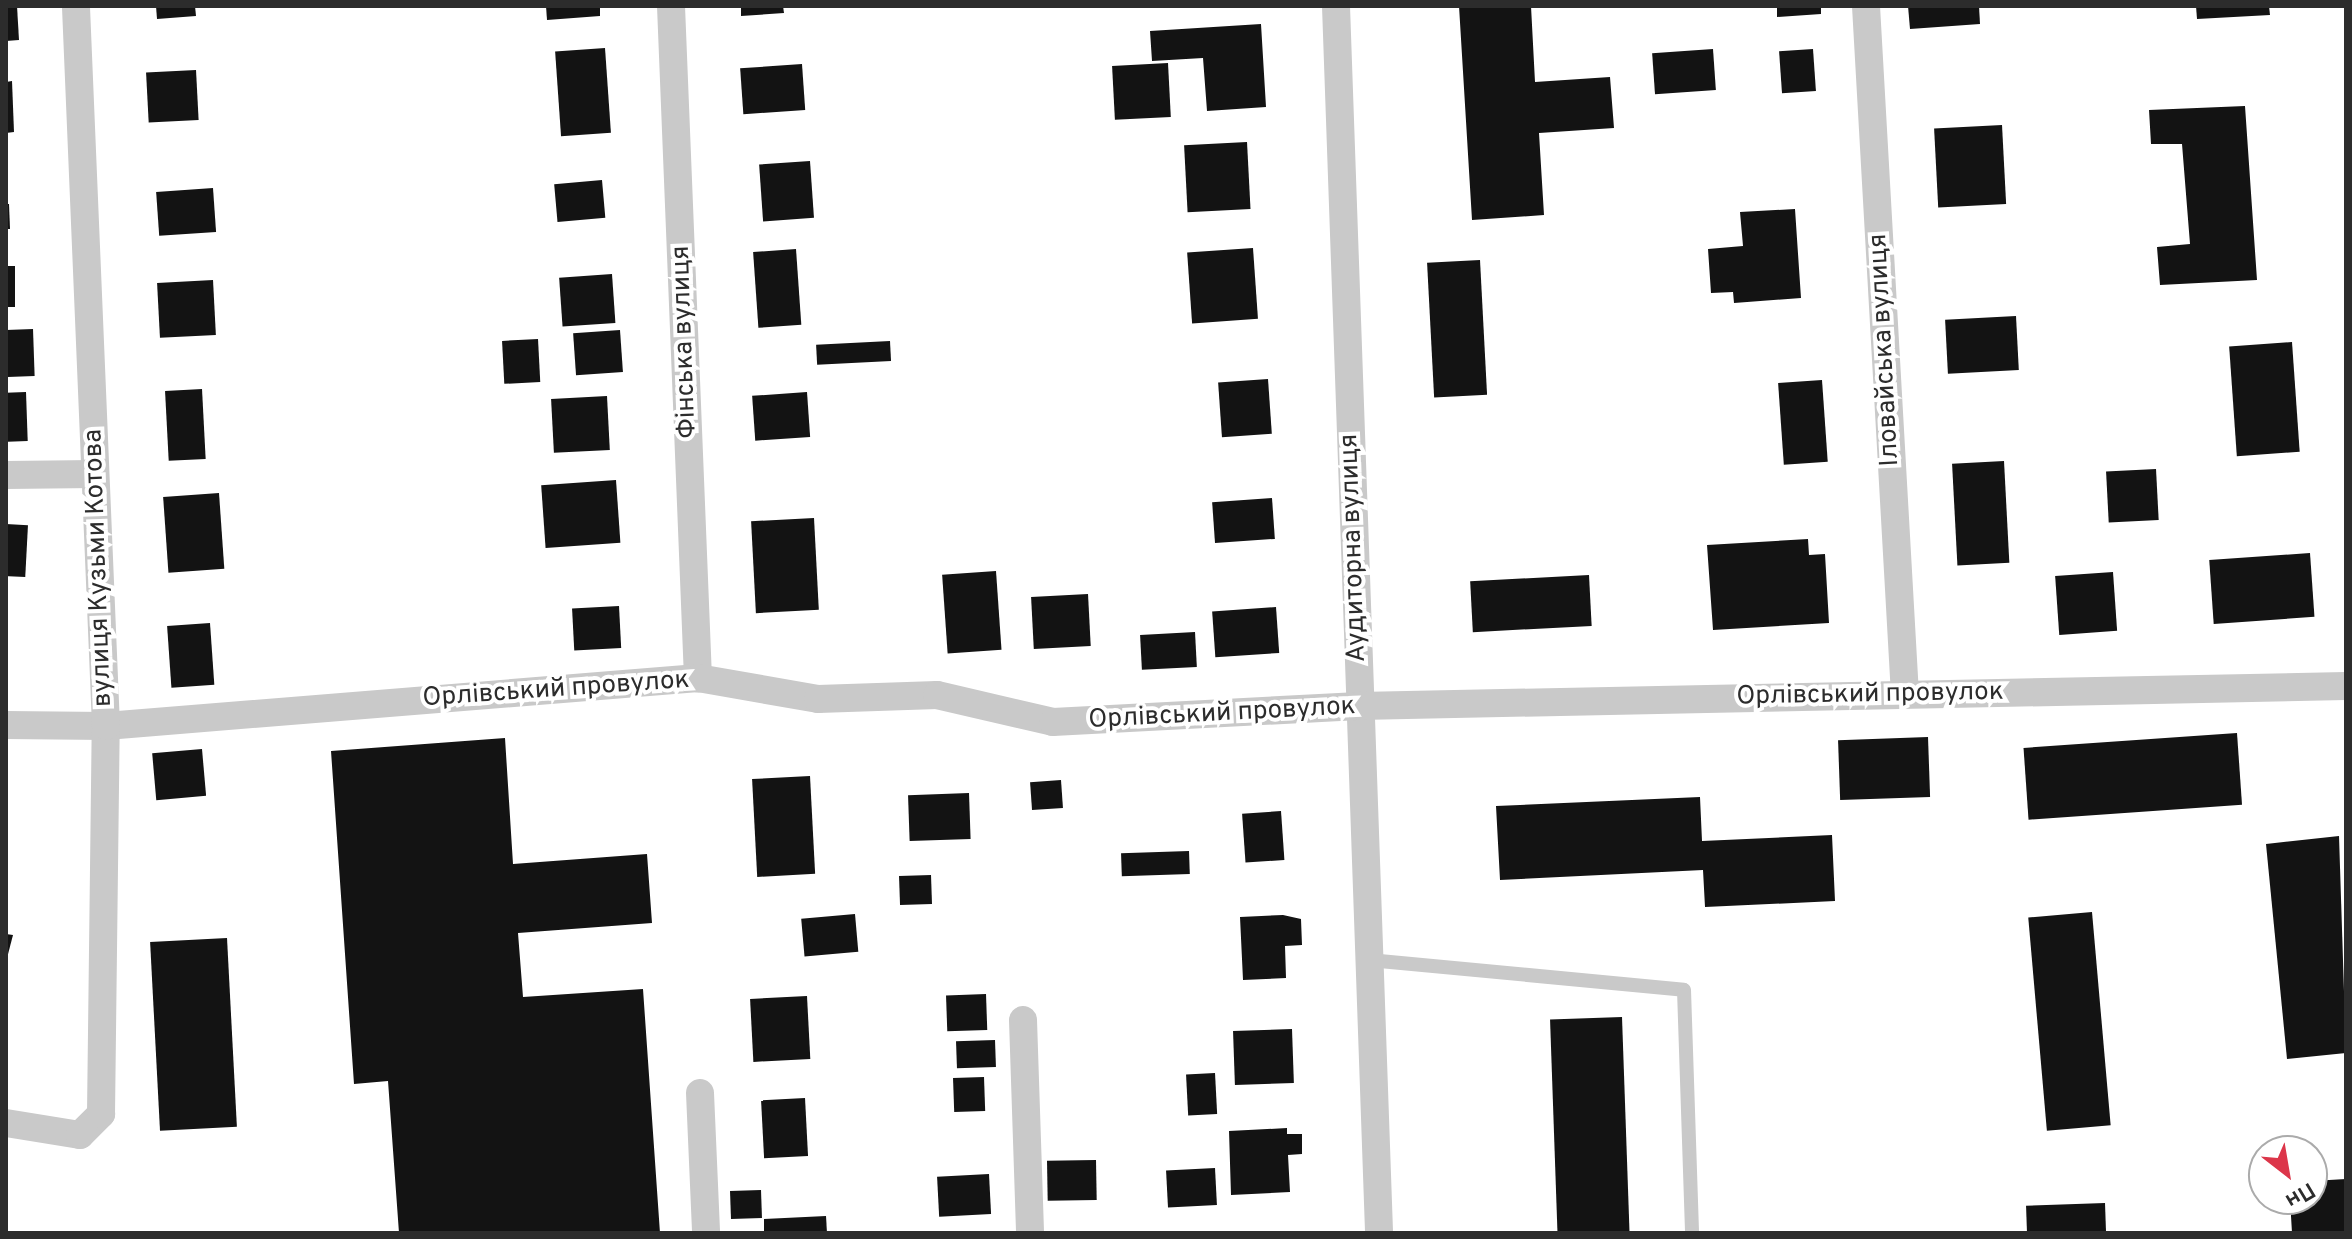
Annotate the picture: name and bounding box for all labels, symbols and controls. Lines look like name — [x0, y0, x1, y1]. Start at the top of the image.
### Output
street label: Іловайська вулиця — [1863, 233, 1907, 467]
street label: Фінська вулиця — [666, 245, 704, 439]
street label: вулиця Кузьми Котова — [79, 428, 119, 708]
street label: Аудиторна вулиця — [1334, 433, 1374, 663]
street label: Орлівський провулок — [422, 665, 690, 715]
street label: Орлівський провулок — [1736, 677, 2004, 713]
street label: Орлівський провулок — [1088, 691, 1356, 737]
north arrow — [2248, 1135, 2328, 1215]
text: Пн — [2280, 1175, 2319, 1214]

